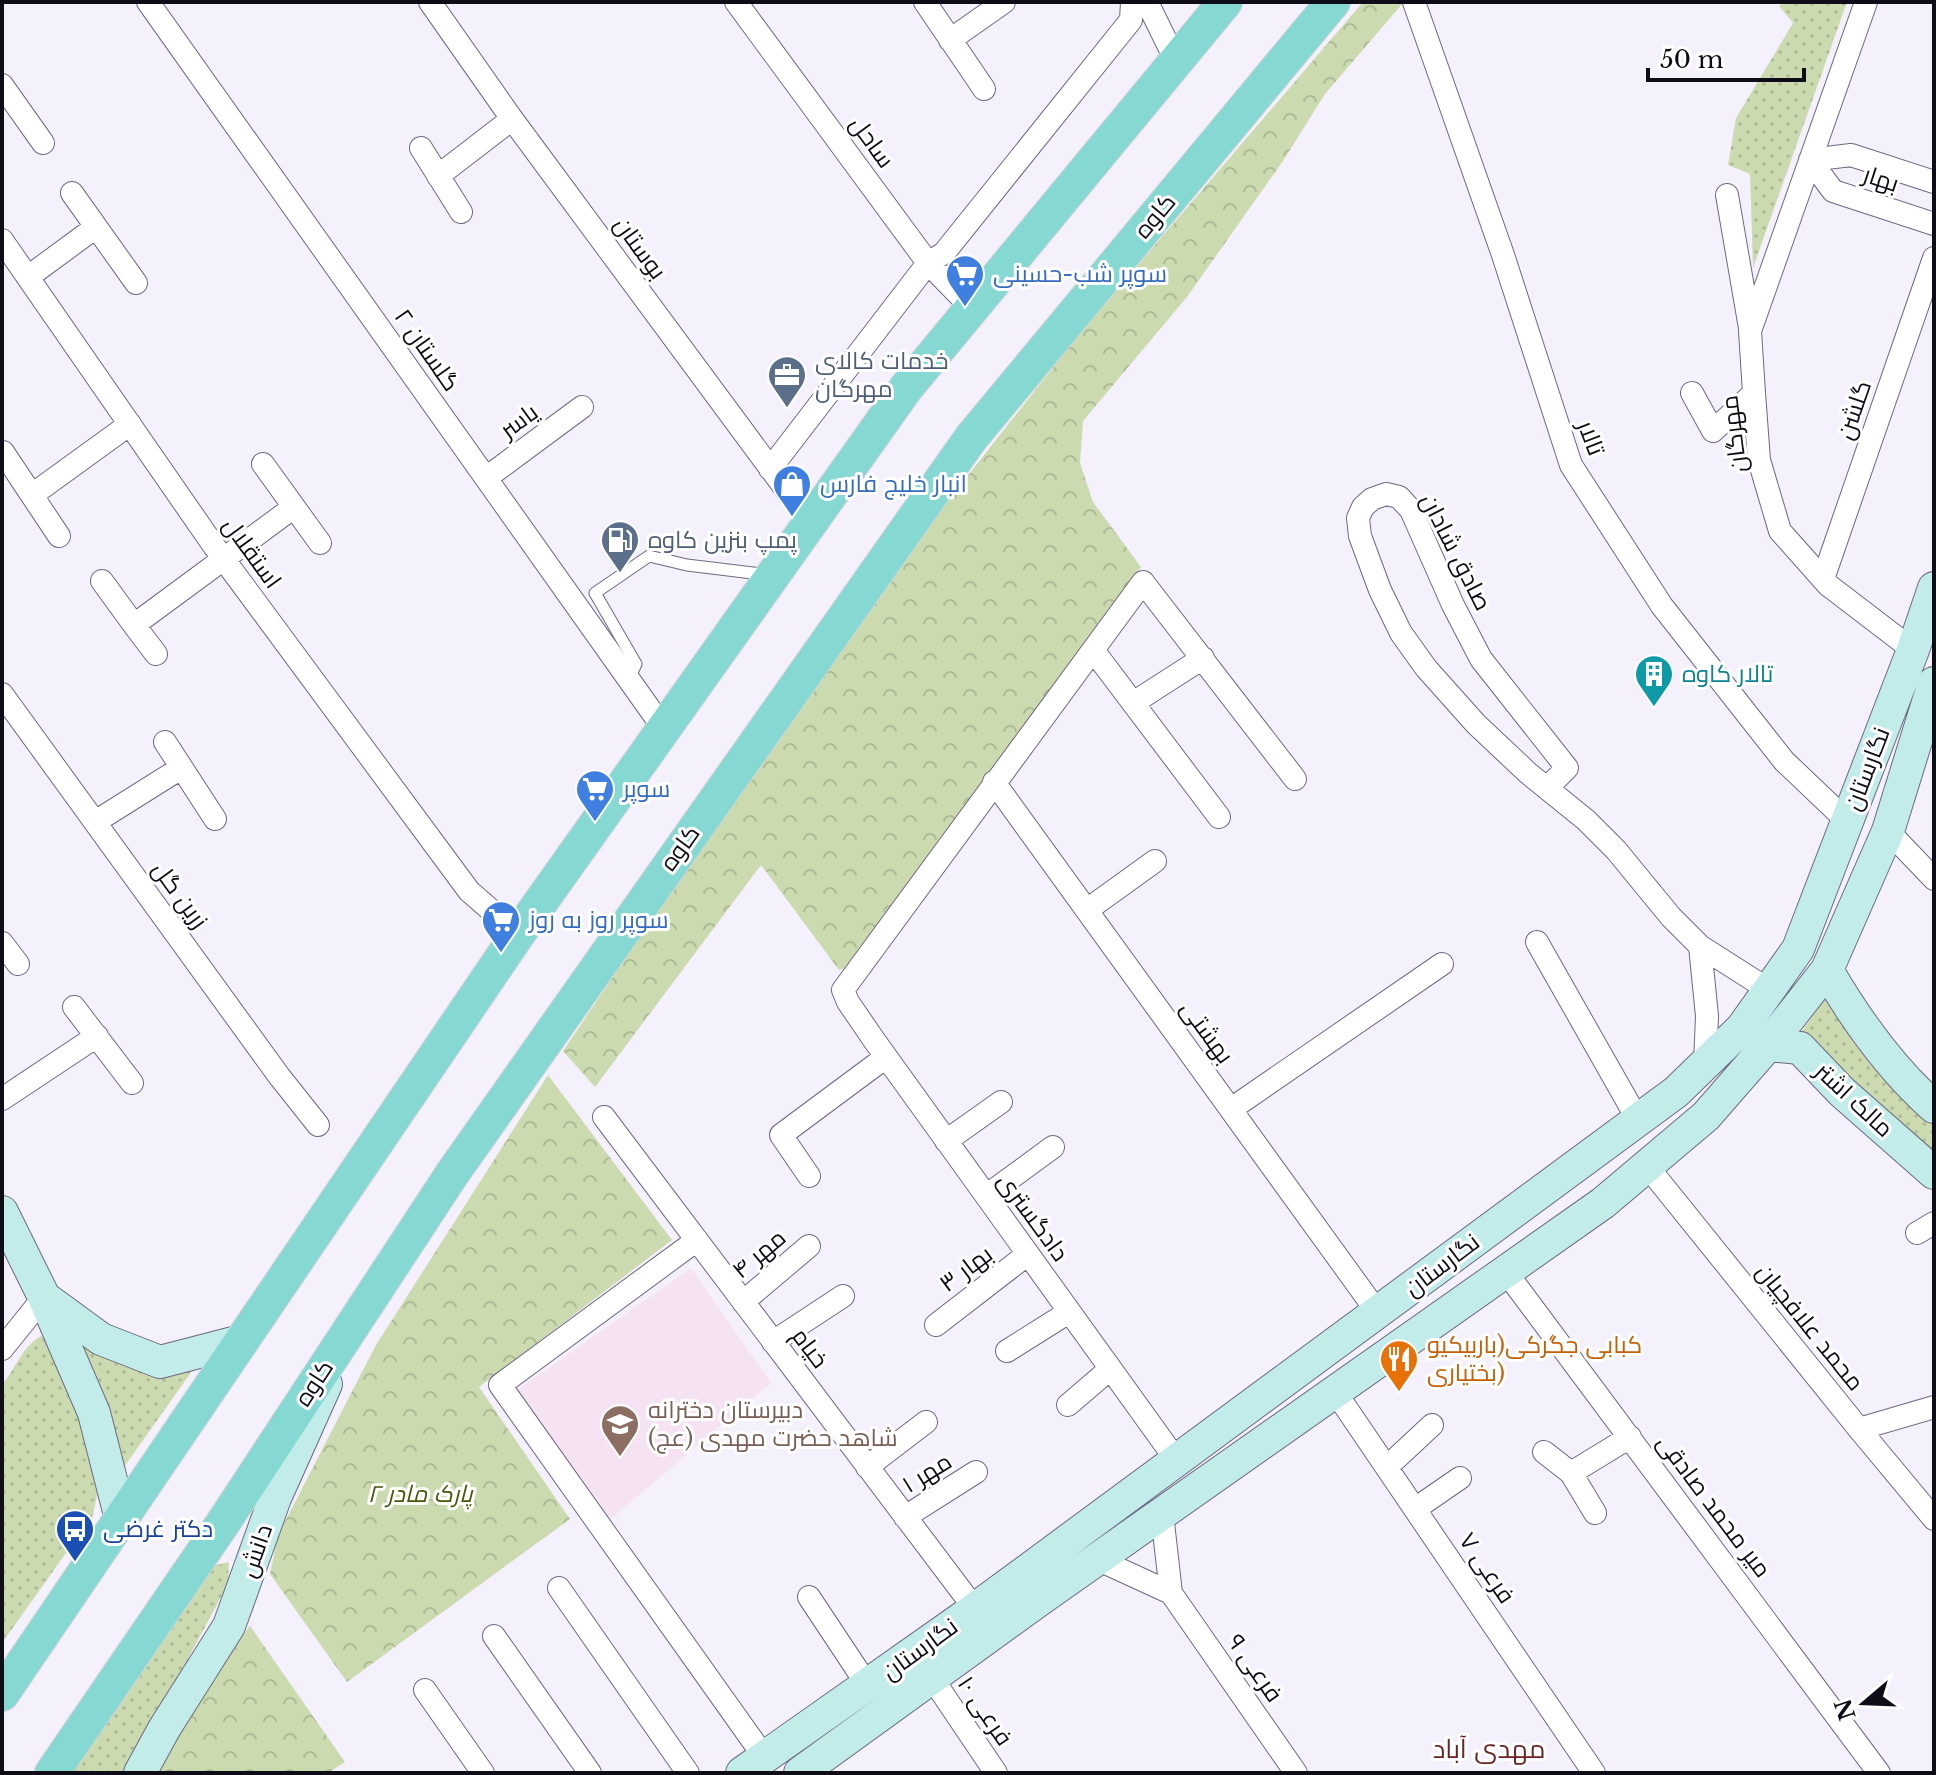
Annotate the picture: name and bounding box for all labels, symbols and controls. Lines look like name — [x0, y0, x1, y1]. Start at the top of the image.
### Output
scale bar — [1648, 32, 1804, 82]
text: 50 m — [1660, 45, 1724, 74]
street label: ساحل — [844, 110, 901, 173]
street label: بهار — [1858, 159, 1903, 198]
street label: کاوه — [1128, 188, 1182, 244]
street label: بوستان — [608, 211, 673, 285]
supermarket icon: سوپر شب-حسینی — [944, 253, 986, 308]
place label: سوپر شب-حسینی — [993, 259, 1167, 290]
street label: گلستان ۲ — [389, 303, 466, 396]
place label: خدمات کالای مهرگان — [815, 346, 949, 403]
office icon: خدمات کالای مهرگان — [766, 354, 808, 409]
street label: گلشن — [1830, 376, 1877, 443]
street label: مهرگان — [1714, 394, 1753, 474]
street label: یاسر — [492, 397, 544, 445]
street label: تالار — [1571, 414, 1612, 460]
shop icon: انبار خلیج فارس — [771, 463, 813, 518]
place label: انبار خلیج فارس — [820, 469, 967, 500]
street label: صادق شادان — [1414, 489, 1498, 615]
street label: استقلال — [217, 512, 288, 594]
fuel station icon: پمپ بنزین کاوه — [599, 519, 641, 574]
place label: پمپ بنزین کاوه — [648, 525, 798, 556]
building icon: تالار کاوه — [1633, 653, 1675, 708]
place label: تالار کاوه — [1682, 659, 1774, 688]
street label: نگارستان — [1837, 723, 1896, 815]
supermarket icon: سوپر — [574, 768, 616, 823]
place label: سوپر — [621, 774, 670, 805]
street label: کاوه — [653, 819, 706, 876]
street label: زرین گل — [146, 856, 214, 934]
supermarket icon: سوپر روز به روز — [480, 899, 522, 954]
place label: سوپر روز به روز — [527, 905, 669, 936]
street label: بهشتی — [1175, 994, 1240, 1069]
street label: مالک اشتر — [1808, 1055, 1899, 1143]
street label: دادگستری — [992, 1167, 1075, 1267]
street label: مهر ۴ — [726, 1223, 791, 1284]
street label: نگارستان — [1398, 1227, 1485, 1302]
street label: بهار ۳ — [934, 1239, 998, 1298]
street label: محمد علافچیان — [1749, 1257, 1871, 1397]
street label: خیام — [784, 1322, 835, 1375]
place label: کبابی جگرکی(باربیکیو بختیاری) — [1427, 1330, 1642, 1387]
restaurant icon: کبابی جگرکی(باربیکیو بختیاری) — [1378, 1338, 1420, 1393]
street label: کاوه — [288, 1354, 339, 1411]
place label: دبیرستان دخترانه شاهد حضرت مهدی (عج) — [648, 1395, 897, 1454]
school or university icon: دبیرستان دخترانه شاهد حضرت مهدی (عج) — [599, 1403, 641, 1458]
street label: میر محمد صادقی — [1651, 1428, 1778, 1583]
street label: مهر ۱ — [897, 1446, 957, 1499]
park label: پارک مادر ۲ — [368, 1479, 474, 1510]
bus stop icon: دکتر غرضی — [54, 1508, 96, 1563]
place label: دکتر غرضی — [103, 1514, 213, 1543]
street label: دانش — [233, 1520, 278, 1581]
street label: فرعی ۷ — [1453, 1527, 1522, 1609]
street label: نگارستان — [876, 1611, 963, 1686]
street label: فرعی ۹ — [1222, 1628, 1289, 1707]
north arrow — [1824, 1663, 1904, 1743]
street label: فرعی ۱۰ — [952, 1670, 1019, 1751]
text: N — [1829, 1695, 1862, 1724]
district label: مهدی آباد — [1433, 1733, 1545, 1765]

